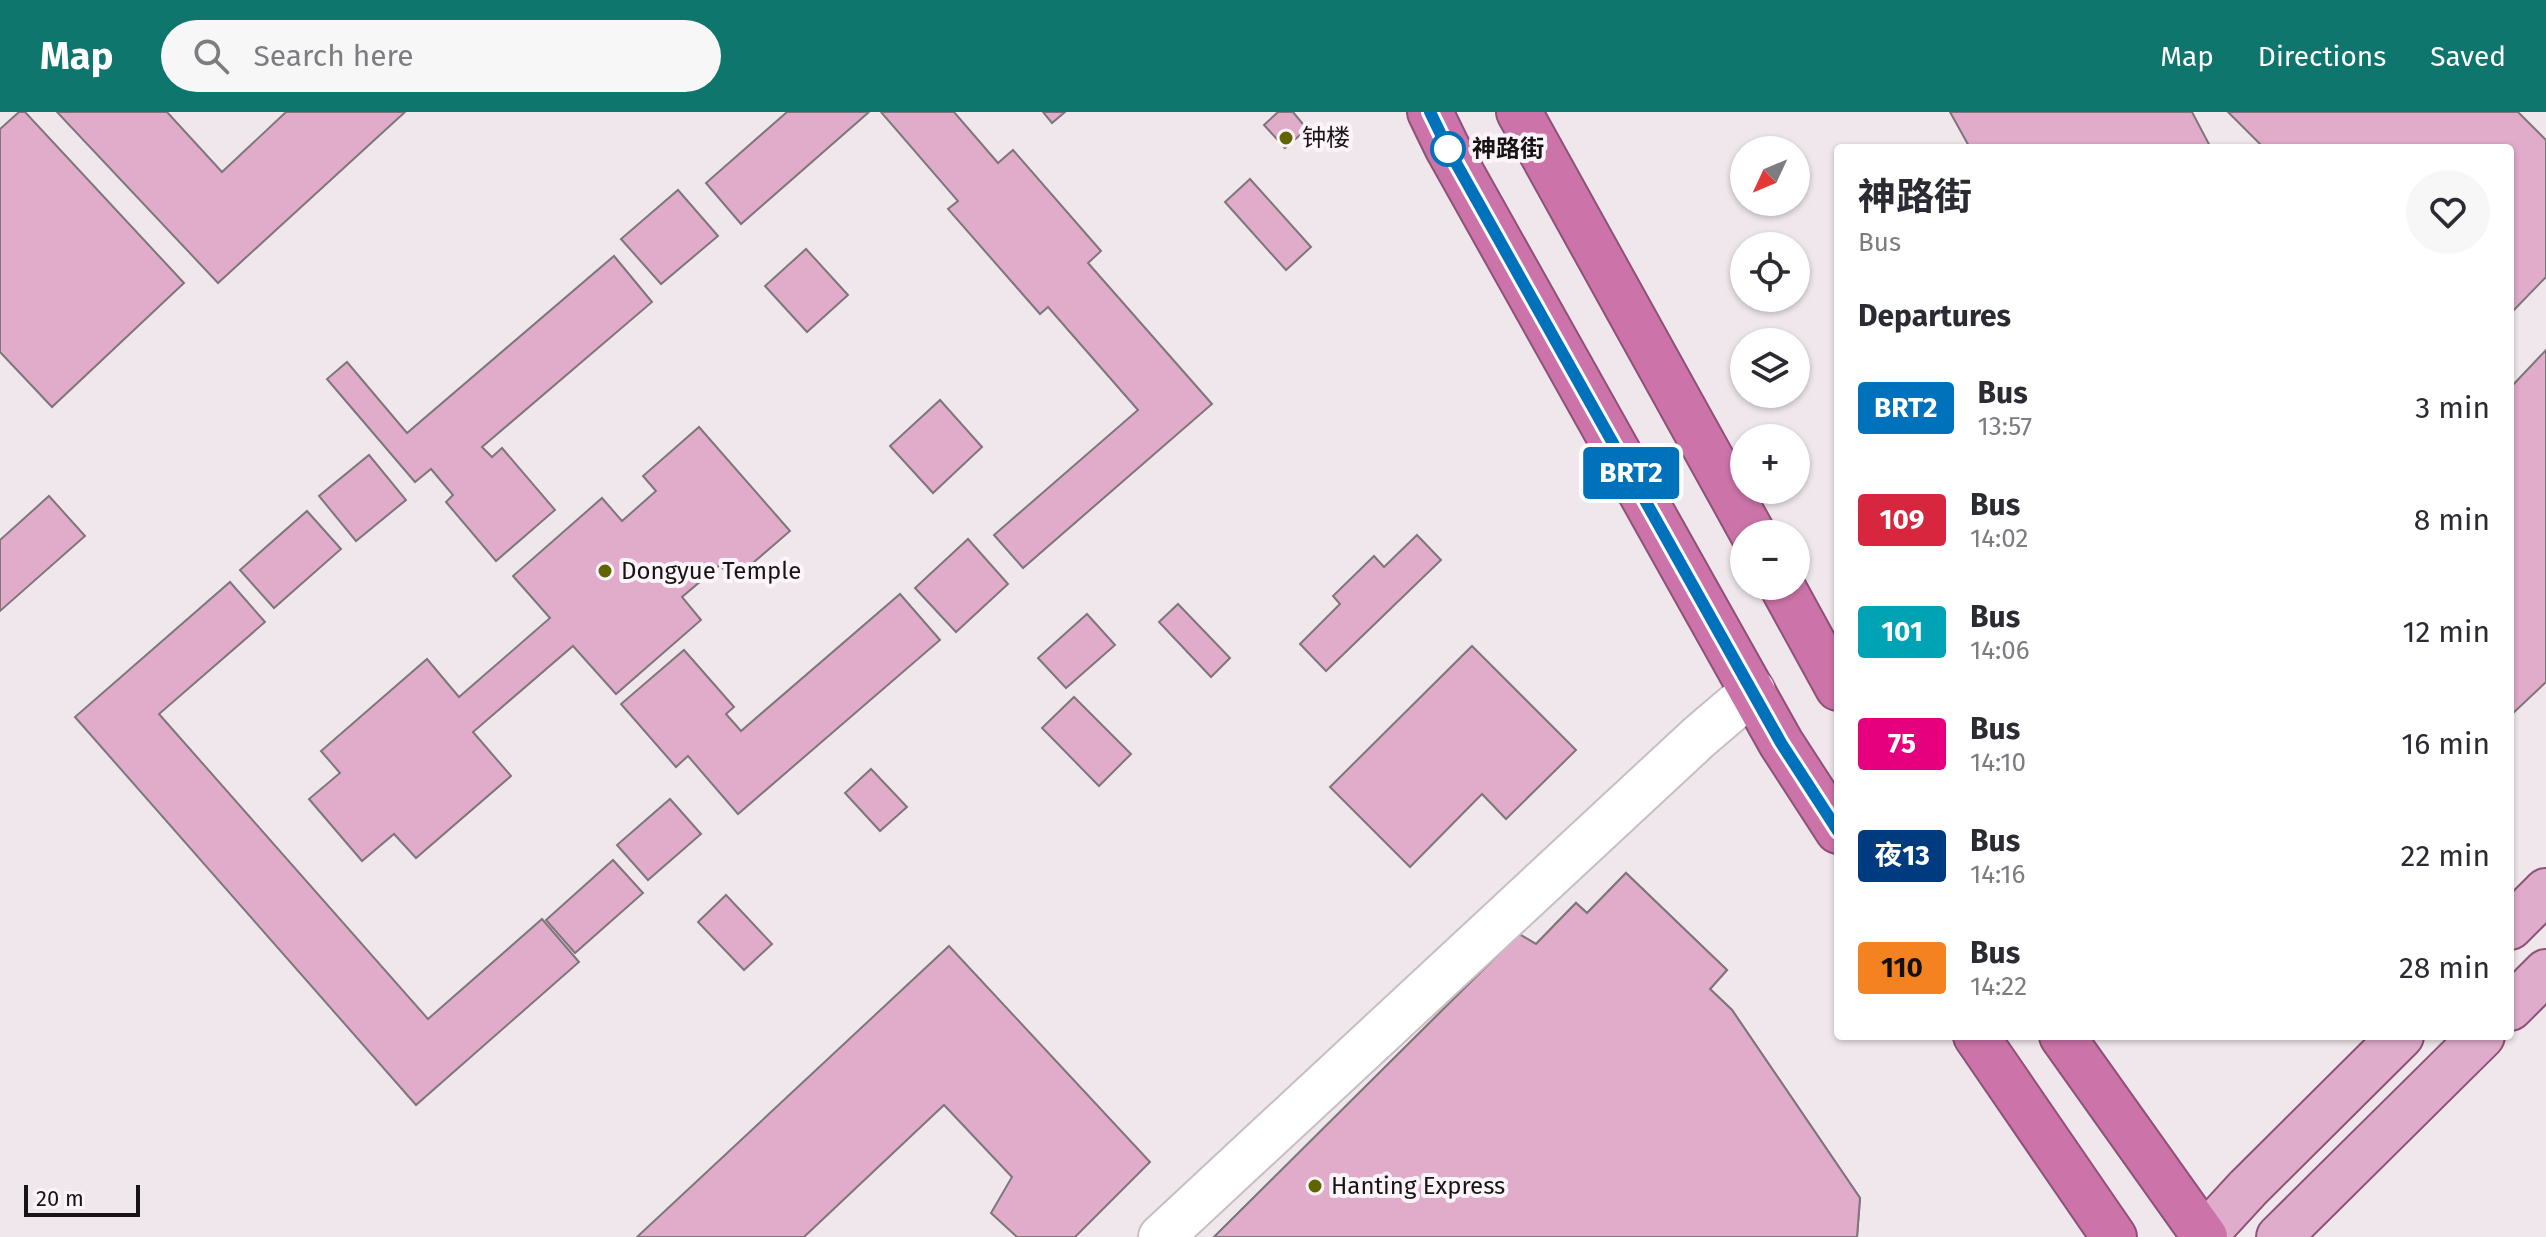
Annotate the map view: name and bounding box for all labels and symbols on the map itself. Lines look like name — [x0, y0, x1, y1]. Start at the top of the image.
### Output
place label: 钟楼 — [1302, 124, 1350, 152]
marker: 钟楼 — [1277, 129, 1295, 147]
marker: 神路街 — [1431, 132, 1465, 166]
place label: 神路街 — [1472, 135, 1544, 163]
north arrow — [1730, 136, 1810, 216]
line badge: BRT2 — [1575, 447, 1687, 499]
place label: Dongyue Temple — [621, 557, 801, 585]
marker: Dongyue Temple — [596, 562, 614, 580]
place label: Hanting Express — [1331, 1172, 1505, 1200]
marker: Hanting Express — [1306, 1177, 1324, 1195]
scale bar — [24, 1181, 140, 1217]

